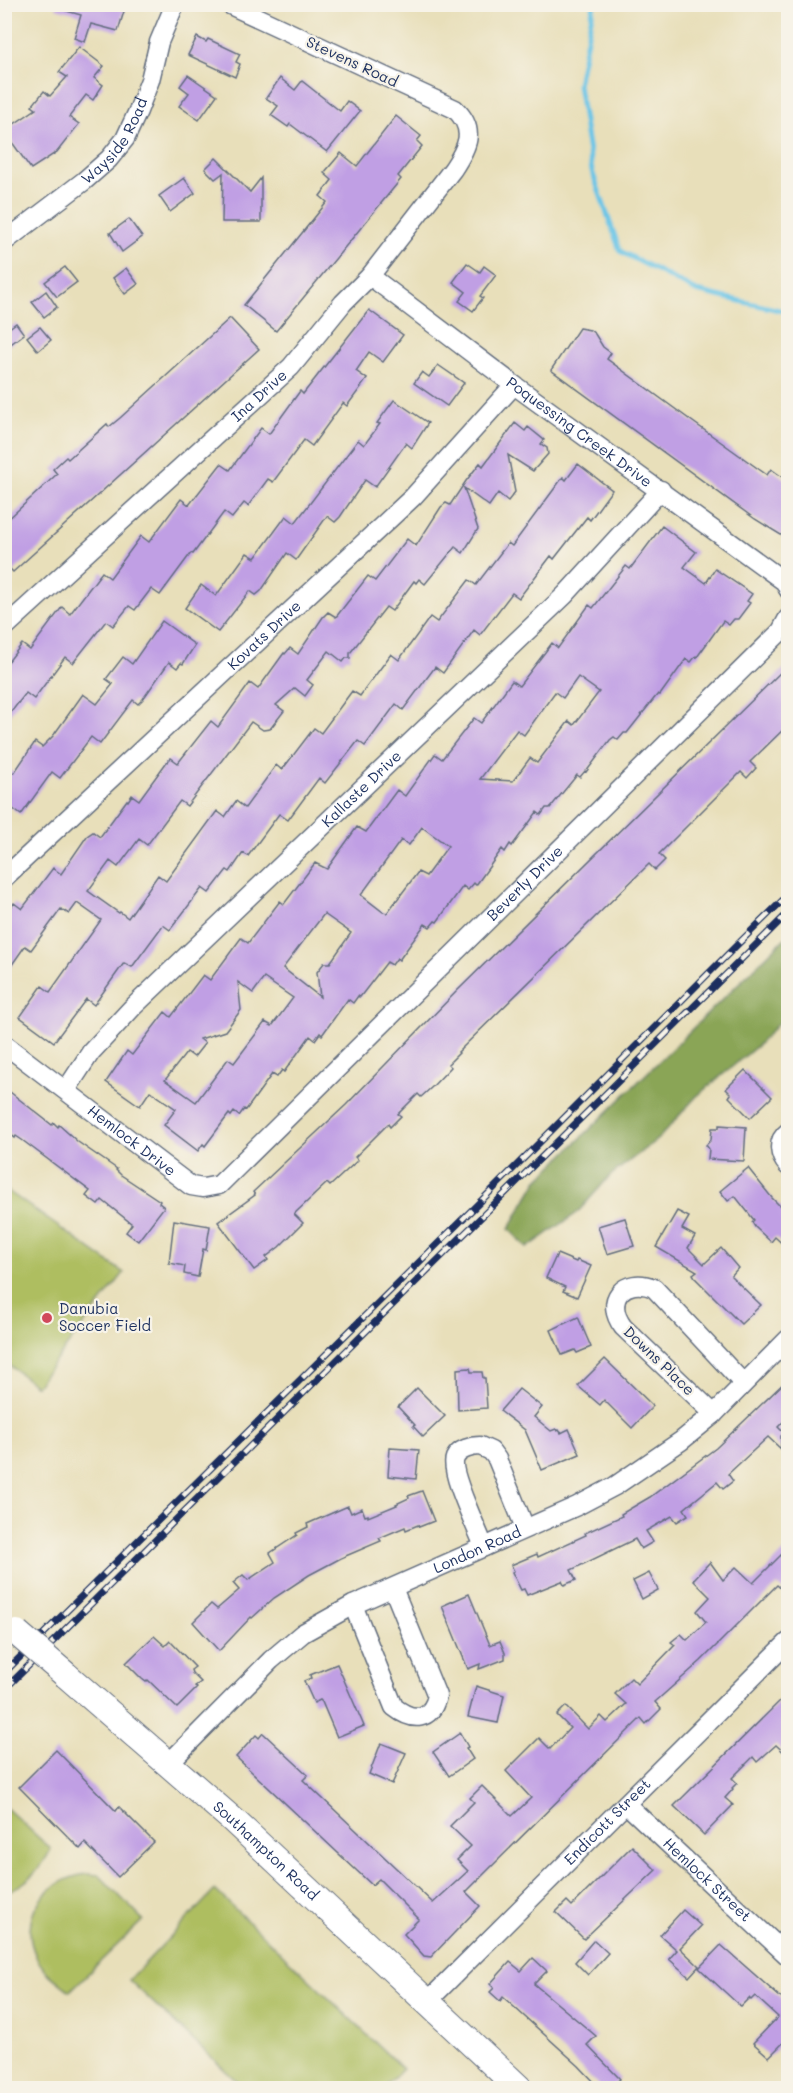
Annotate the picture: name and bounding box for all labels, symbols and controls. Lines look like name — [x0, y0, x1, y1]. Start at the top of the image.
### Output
street label: Stevens Road — [303, 31, 402, 91]
street label: Wayside Road — [77, 95, 151, 188]
street label: Ina Drive — [226, 365, 291, 426]
street label: Poquessing Creek Drive — [503, 372, 656, 491]
street label: Kovats Drive — [223, 595, 305, 674]
street label: Kallaste Drive — [317, 745, 405, 831]
street label: Beverly Drive — [482, 841, 567, 925]
street label: Hemlock Drive — [84, 1100, 180, 1180]
place label: Danubia Soccer Field — [59, 1298, 151, 1335]
marker: Danubia Soccer Field — [40, 1311, 54, 1325]
street label: Downs Place — [620, 1321, 700, 1399]
street label: London Road — [430, 1521, 524, 1577]
street label: Endicott Street — [559, 1774, 654, 1869]
street label: Southampton Road — [209, 1796, 323, 1904]
street label: Hemlock Street — [659, 1833, 756, 1926]

